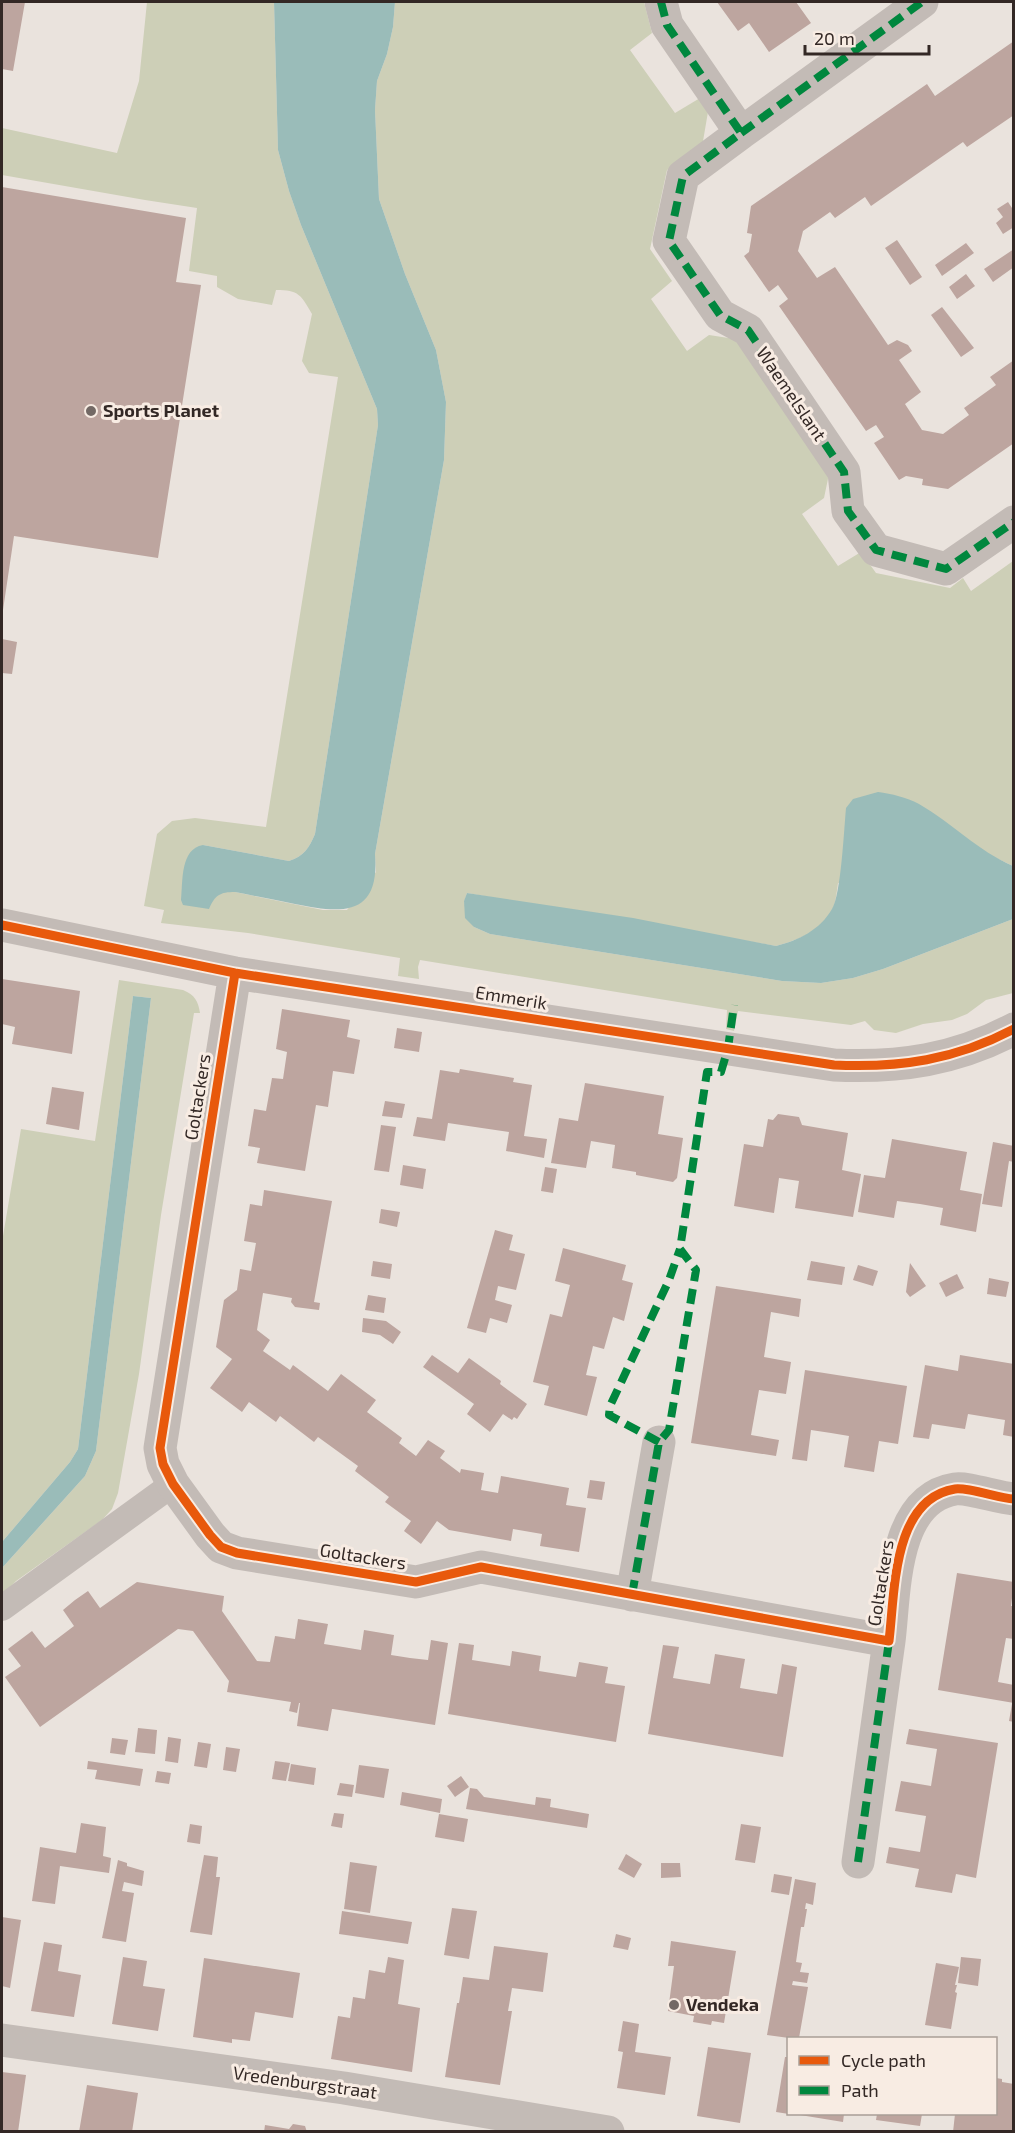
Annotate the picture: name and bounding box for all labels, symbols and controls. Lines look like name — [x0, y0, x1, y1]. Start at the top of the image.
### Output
scale bar — [805, 18, 930, 56]
text: 20 m — [814, 27, 855, 49]
street label: Waemelslant — [752, 342, 831, 445]
place label: Sports Planet — [103, 399, 220, 421]
marker: Sports Planet — [84, 404, 98, 418]
street label: Emmerik — [474, 981, 549, 1014]
street label: Goltackers — [179, 1052, 215, 1142]
street label: Goltackers — [318, 1538, 408, 1574]
street label: Goltackers — [862, 1538, 898, 1628]
place label: Vendeka — [686, 1993, 759, 2015]
marker: Vendeka — [667, 1998, 681, 2012]
legend — [787, 2037, 997, 2115]
text: Cycle path — [841, 2049, 926, 2071]
street label: Vredenburgstraat — [232, 2061, 379, 2103]
text: Path — [841, 2079, 879, 2101]

